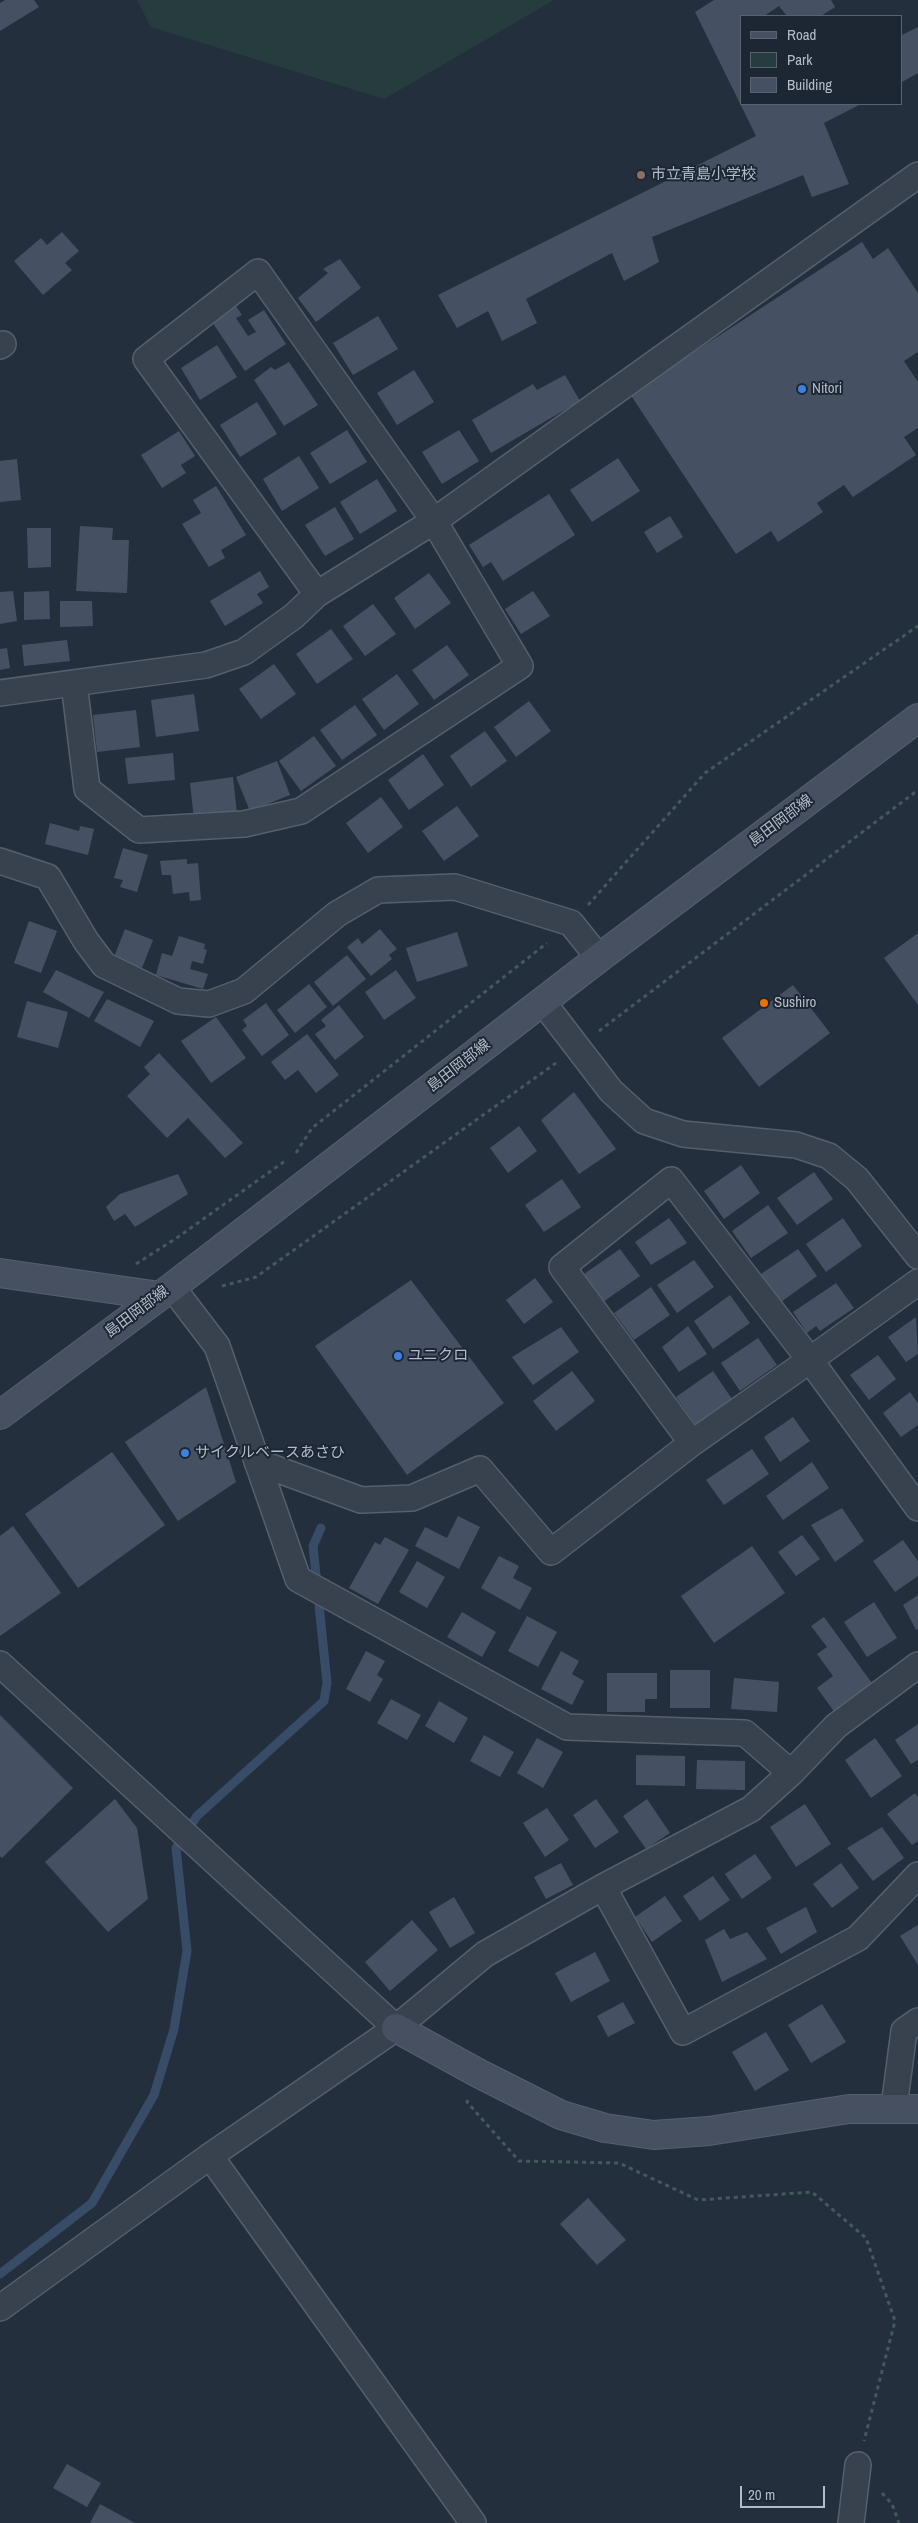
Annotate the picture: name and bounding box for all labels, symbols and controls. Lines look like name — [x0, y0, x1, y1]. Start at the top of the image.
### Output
legend — [740, 15, 903, 105]
text: Road — [787, 24, 816, 45]
text: Park — [787, 49, 812, 70]
text: Building — [787, 74, 832, 95]
place label: 市立青島小学校 — [651, 166, 756, 184]
marker: 市立青島小学校 — [635, 169, 647, 181]
place label: Nitori — [812, 380, 842, 398]
marker: Nitori — [796, 383, 808, 395]
street label: 島田岡部線 — [746, 791, 816, 851]
place label: Sushiro — [774, 994, 816, 1012]
marker: Sushiro — [758, 997, 770, 1009]
street label: 島田岡部線 — [424, 1036, 494, 1096]
street label: 島田岡部線 — [102, 1282, 172, 1342]
place label: ユニクロ — [408, 1347, 468, 1365]
marker: ユニクロ — [392, 1350, 404, 1362]
place label: サイクルベースあさひ — [195, 1444, 345, 1462]
marker: サイクルベースあさひ — [179, 1447, 191, 1459]
scale bar — [743, 2476, 828, 2508]
text: 20 m — [748, 2484, 775, 2505]

